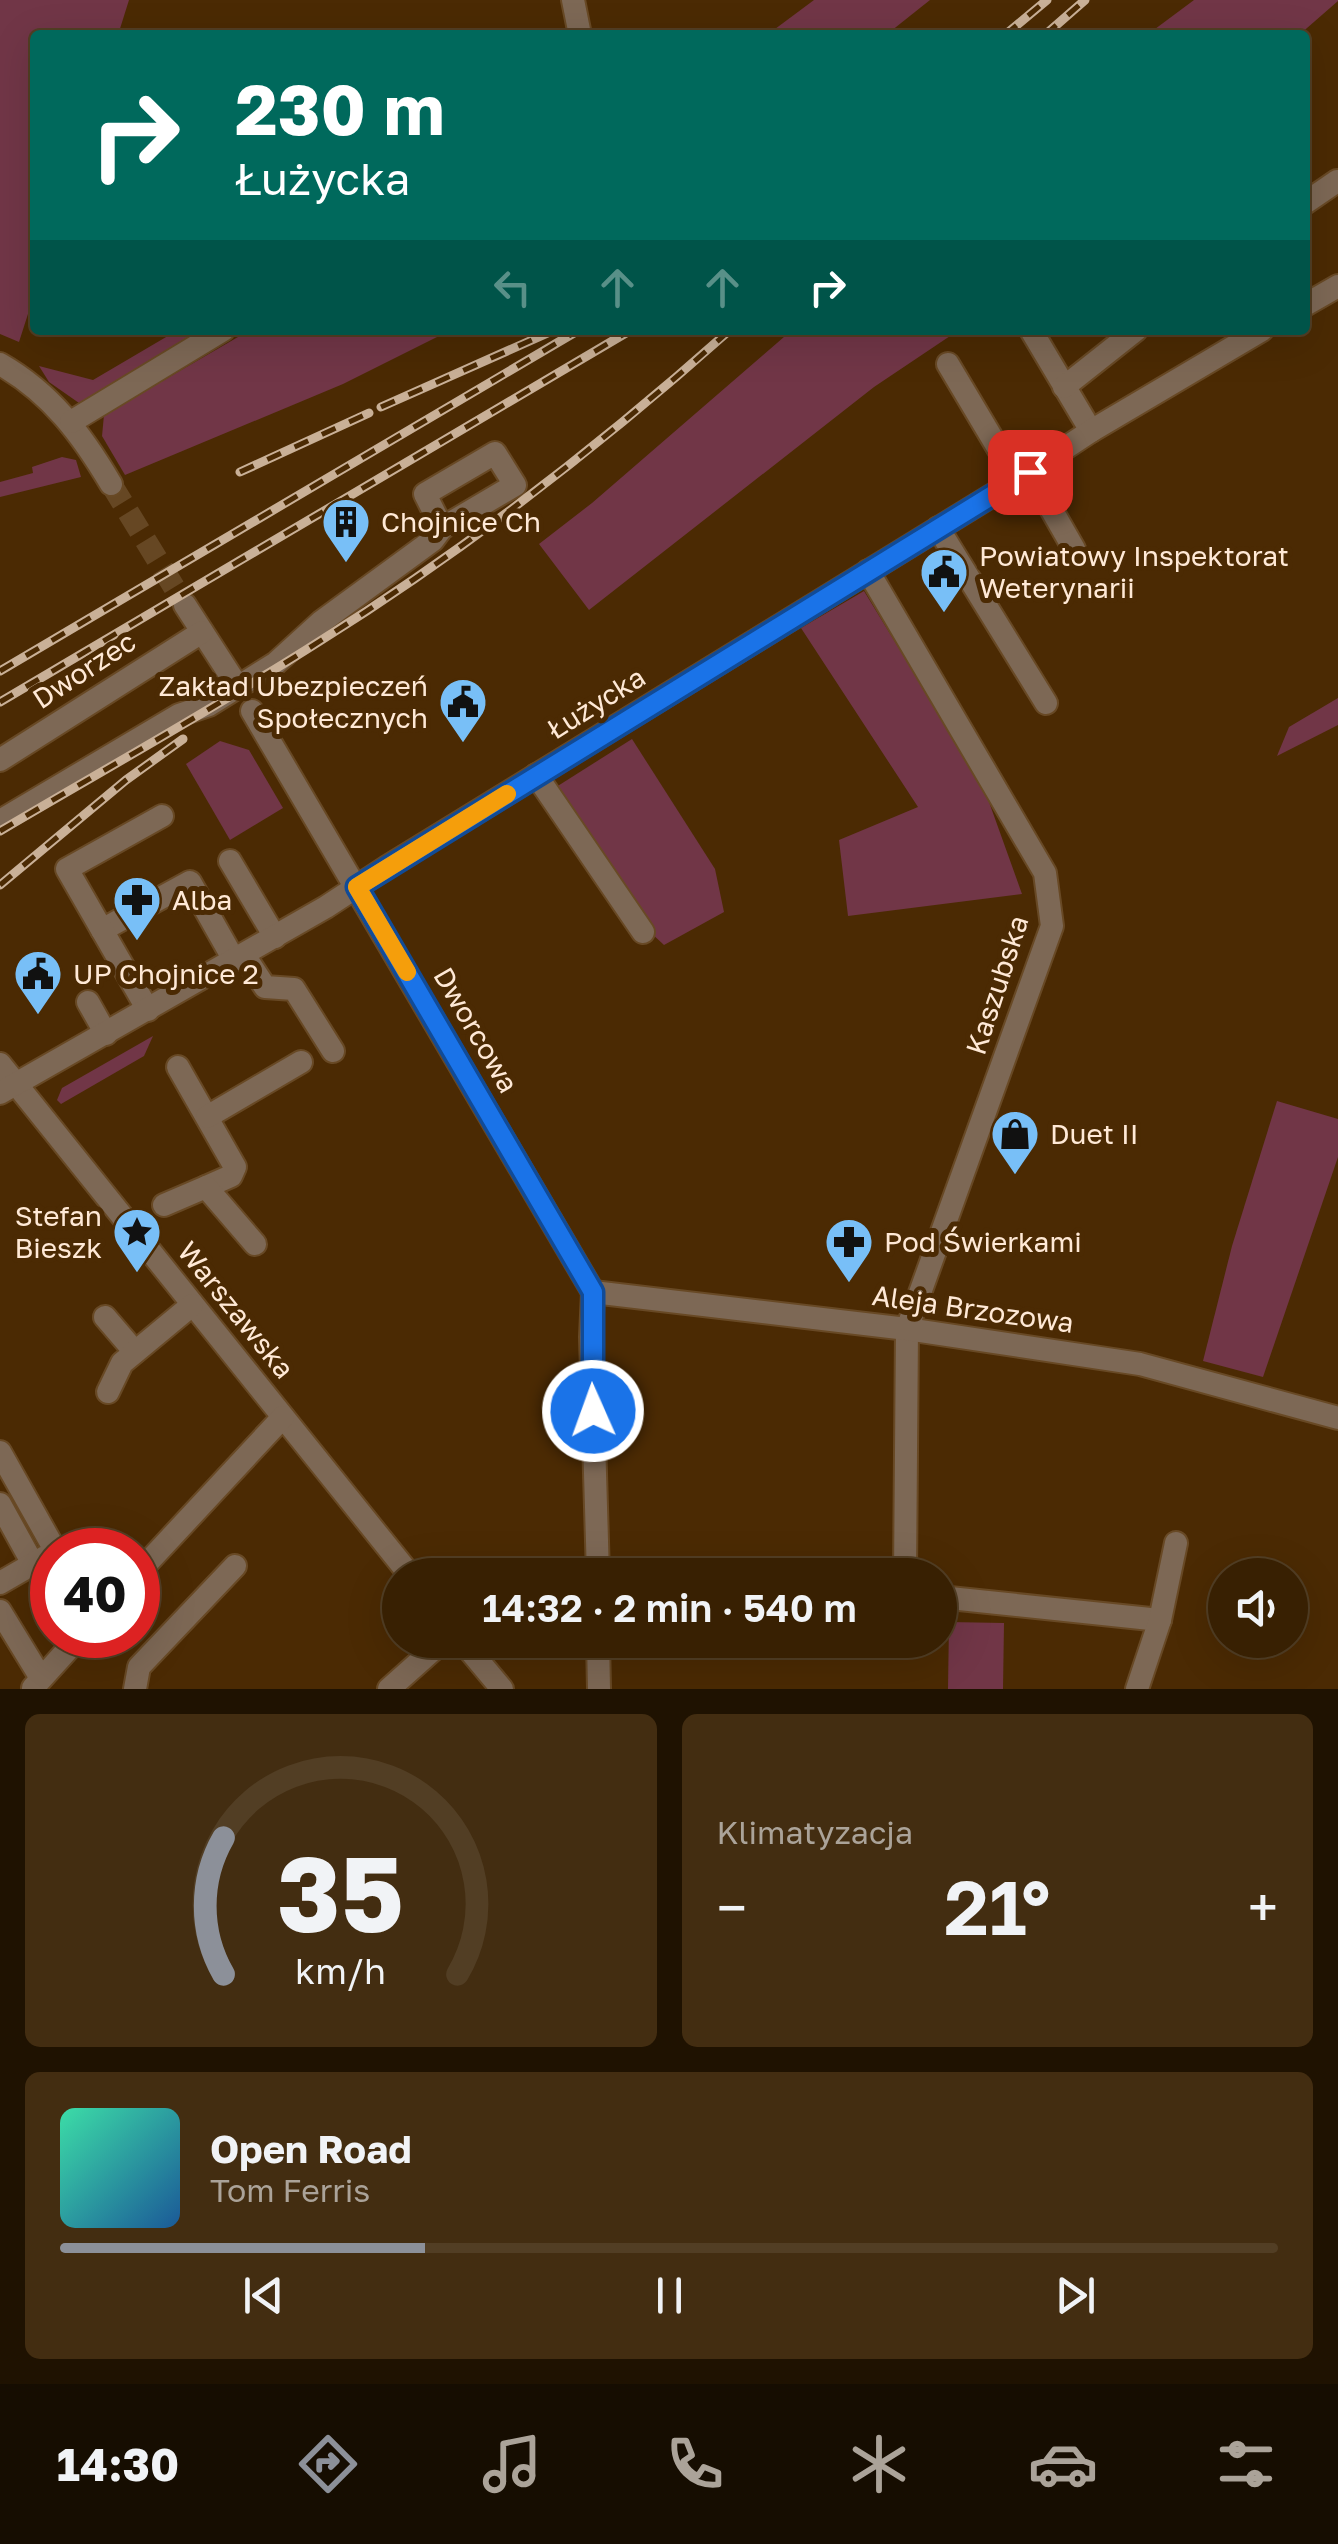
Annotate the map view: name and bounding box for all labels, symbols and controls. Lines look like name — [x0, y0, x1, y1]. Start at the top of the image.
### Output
text: 230 m — [235, 66, 445, 150]
icon: right — [70, 70, 200, 200]
text: Łużycka — [235, 151, 411, 205]
icon: left — [485, 260, 540, 315]
icon: ahead — [590, 260, 645, 315]
icon: ahead — [695, 260, 750, 315]
icon: right — [800, 260, 855, 315]
pin — [988, 430, 1073, 515]
icon: arrive — [1003, 445, 1058, 500]
building icon: Chojnice Ch — [320, 496, 372, 564]
place label: Chojnice Ch — [381, 505, 541, 538]
place label: Powiatowy Inspektorat Weterynarii — [979, 539, 1289, 604]
public building icon: Powiatowy Inspektorat Weterynarii — [918, 546, 970, 614]
street label: Dworzec — [26, 624, 141, 715]
street label: Łużycka — [541, 660, 651, 746]
place label: Zakład Ubezpieczeń Społecznych — [158, 669, 428, 734]
public building icon: Zakład Ubezpieczeń Społecznych — [437, 676, 489, 744]
pharmacy icon: Alba — [111, 874, 163, 942]
place label: Alba — [172, 883, 232, 916]
street label: Kaszubska — [959, 911, 1035, 1059]
public building icon: UP Chojnice 2 — [12, 948, 64, 1016]
place label: UP Chojnice 2 — [73, 957, 259, 990]
street label: Dworcowa — [427, 961, 526, 1098]
shop icon: Duet II — [989, 1108, 1041, 1176]
place label: Duet II — [1050, 1117, 1139, 1150]
place label: Stefan Bieszk — [15, 1199, 102, 1264]
place icon: Stefan Bieszk — [111, 1206, 163, 1274]
pharmacy icon: Pod Świerkami — [823, 1216, 875, 1284]
place label: Pod Świerkami — [884, 1225, 1082, 1258]
street label: Warszawska — [171, 1235, 301, 1385]
street label: Aleja Brzozowa — [870, 1278, 1076, 1339]
position arrow — [541, 1359, 645, 1463]
speed limit sign: 40 — [30, 1528, 160, 1658]
map controls — [1208, 1558, 1308, 1658]
button: sound — [1208, 1558, 1308, 1658]
text: 14:32 · 2 min · 540 m — [482, 1585, 857, 1630]
text: Klimatyzacja — [717, 1813, 913, 1851]
text: 35 — [277, 1830, 404, 1955]
text: 21° — [944, 1861, 1051, 1952]
text: − — [717, 1874, 747, 1940]
text: + — [1248, 1874, 1278, 1940]
text: km/h — [295, 1949, 386, 1992]
text: Open Road — [210, 2126, 412, 2171]
text: Tom Ferris — [210, 2171, 370, 2209]
icon: previous — [236, 2268, 291, 2323]
icon: pause — [642, 2268, 697, 2323]
icon: next — [1048, 2268, 1103, 2323]
icon: directions — [293, 2429, 363, 2499]
icon: music — [477, 2429, 547, 2499]
icon: phone — [660, 2429, 730, 2499]
icon: climate — [844, 2429, 914, 2499]
icon: car — [1028, 2429, 1098, 2499]
icon: filters — [1211, 2429, 1281, 2499]
text: 14:30 — [57, 2437, 179, 2491]

